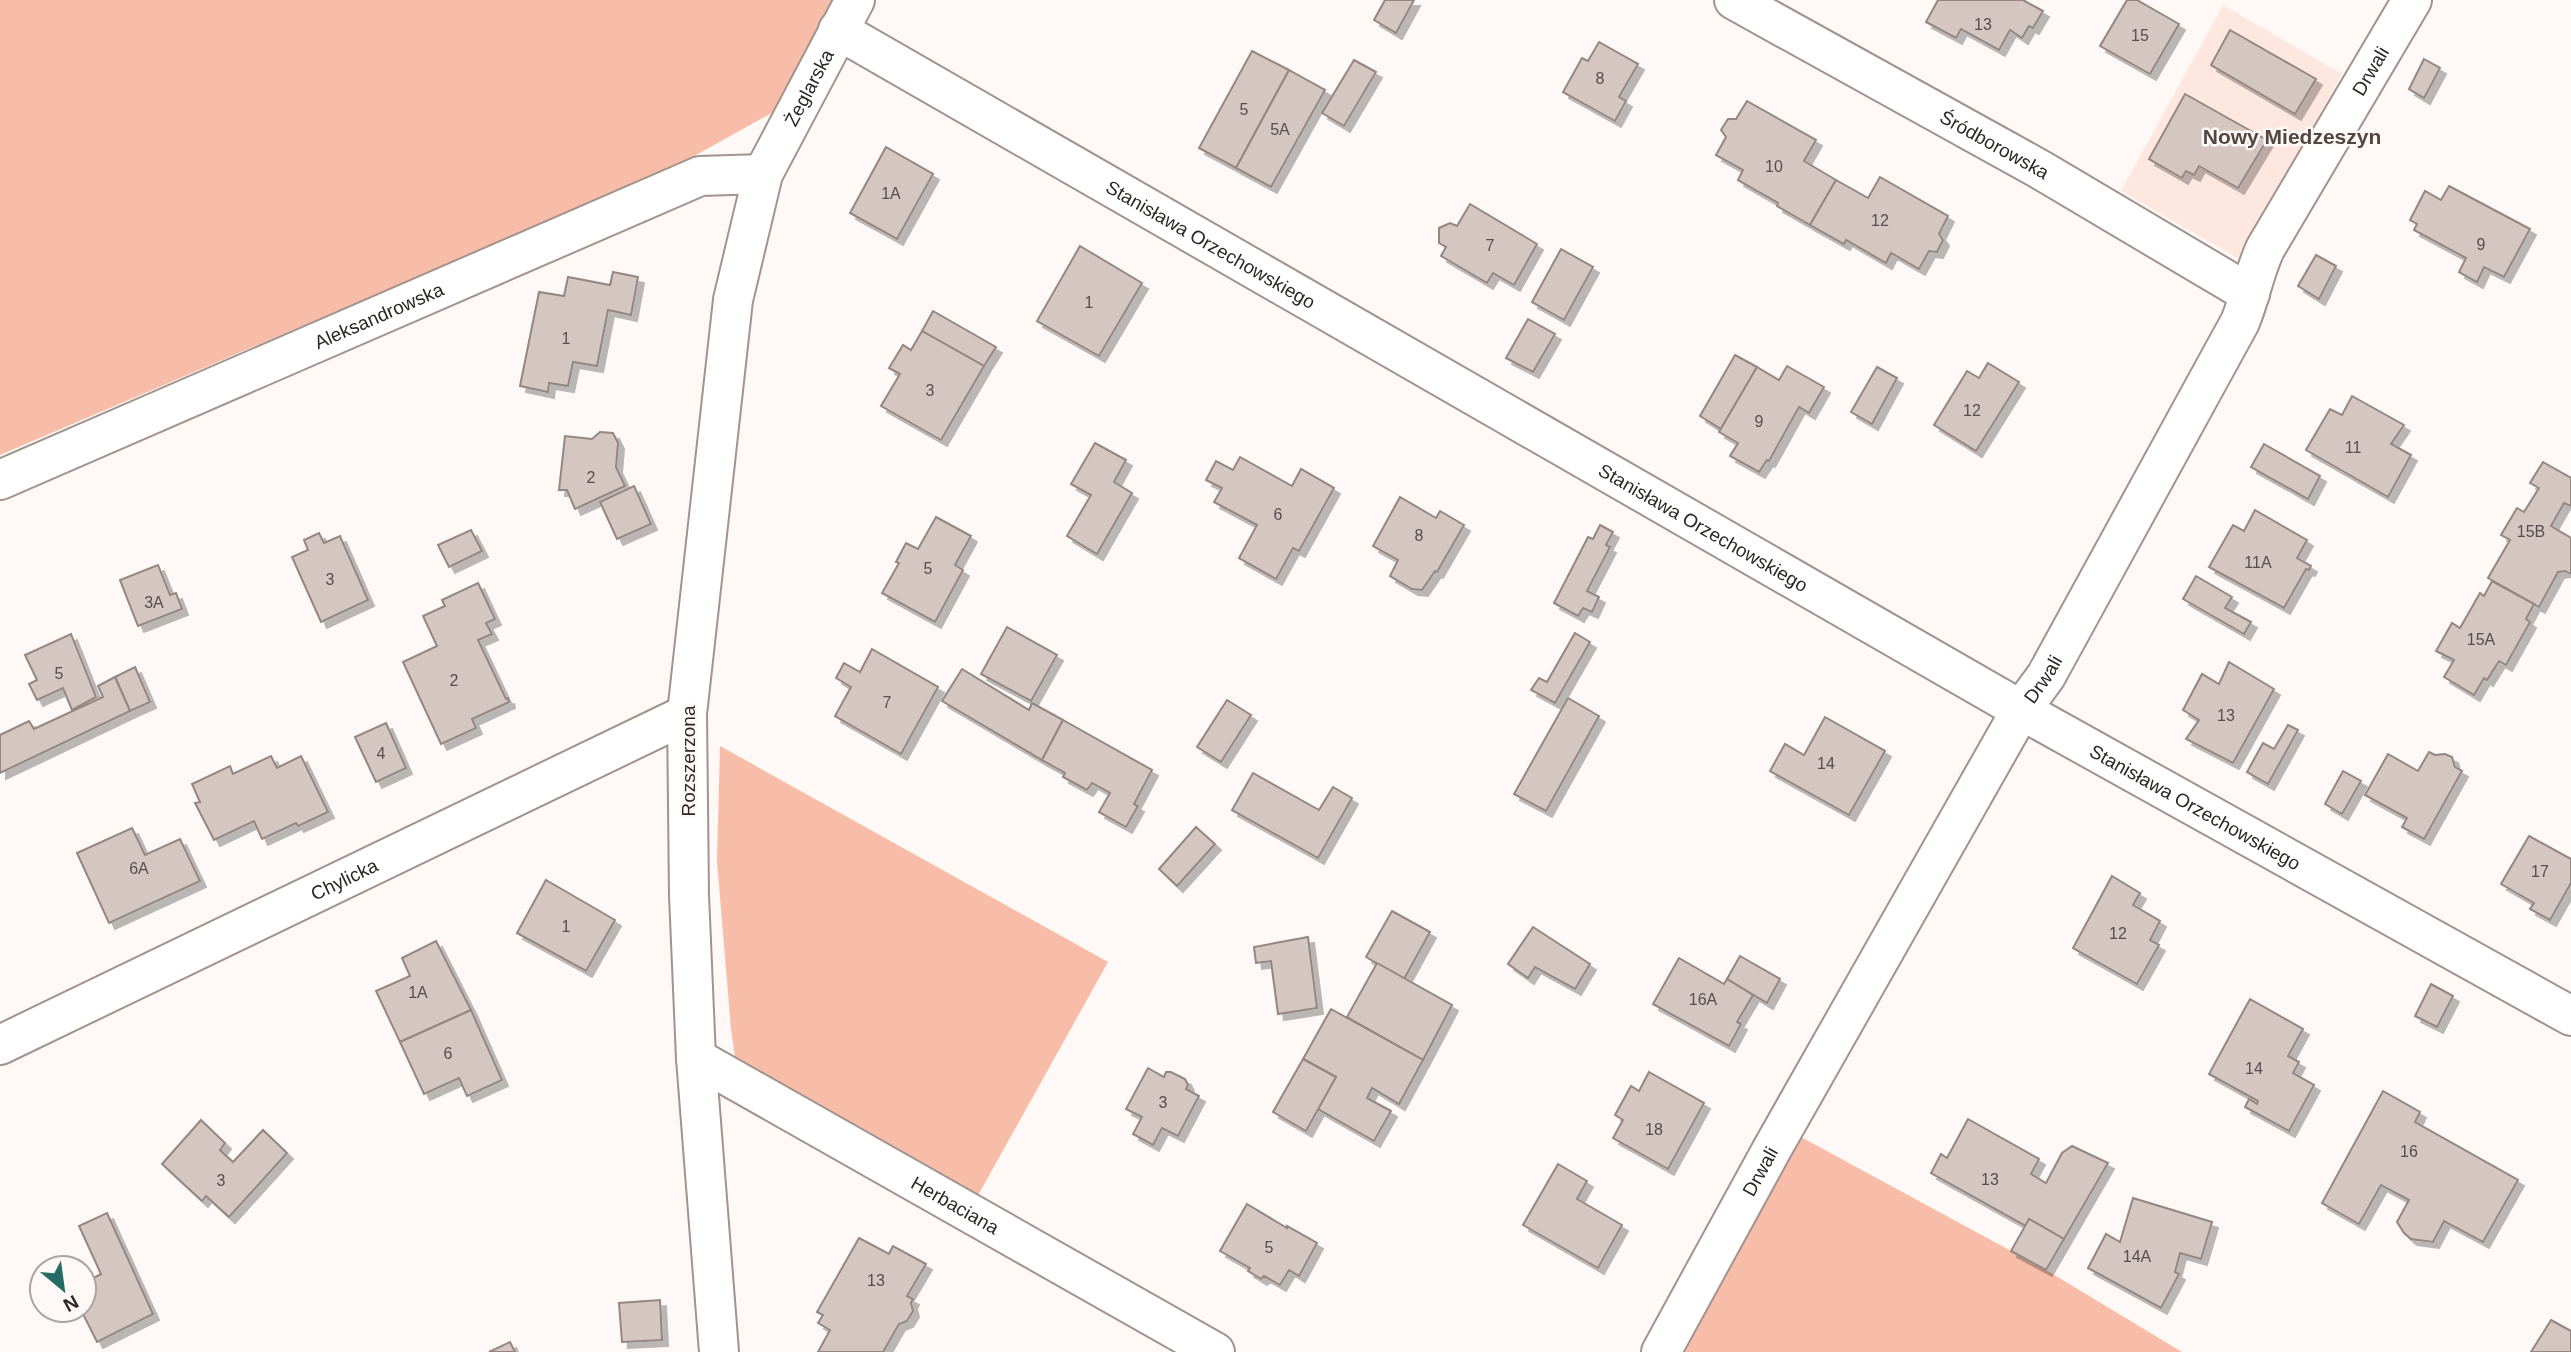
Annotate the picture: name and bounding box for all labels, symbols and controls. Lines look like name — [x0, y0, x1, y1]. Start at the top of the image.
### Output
house number: 13 — [1974, 16, 1992, 33]
house number: 15 — [2131, 27, 2149, 44]
street label: Drwali — [2348, 43, 2393, 99]
street label: Żeglarska — [780, 45, 838, 129]
house number: 8 — [1596, 70, 1605, 87]
house number: 5 — [1240, 101, 1249, 118]
street label: Śródborowska — [1936, 106, 2053, 183]
house number: 5A — [1270, 121, 1290, 138]
district label: Nowy Miedzeszyn — [2203, 125, 2381, 148]
house number: 10 — [1765, 158, 1783, 175]
street label: Stanisława Orzechowskiego — [1102, 176, 1319, 313]
house number: 1A — [881, 185, 901, 202]
house number: 12 — [1871, 212, 1889, 229]
house number: 9 — [2477, 236, 2486, 253]
house number: 7 — [1486, 237, 1495, 254]
street label: Aleksandrowska — [311, 278, 447, 353]
house number: 1 — [1085, 294, 1094, 311]
house number: 1 — [562, 330, 571, 347]
house number: 3 — [926, 382, 935, 399]
house number: 12 — [1963, 402, 1981, 419]
house number: 9 — [1755, 413, 1764, 430]
house number: 11 — [2345, 439, 2361, 456]
street label: Stanisława Orzechowskiego — [1595, 459, 1812, 596]
house number: 2 — [587, 469, 596, 486]
house number: 6 — [1274, 506, 1283, 523]
house number: 15B — [2517, 523, 2545, 540]
house number: 8 — [1415, 527, 1424, 544]
house number: 11A — [2244, 554, 2272, 571]
house number: 5 — [924, 560, 933, 577]
house number: 3 — [326, 571, 335, 588]
house number: 3A — [144, 594, 164, 611]
house number: 15A — [2467, 631, 2496, 648]
street label: Drwali — [2019, 652, 2066, 707]
house number: 5 — [55, 665, 64, 682]
house number: 2 — [450, 672, 459, 689]
house number: 7 — [883, 694, 892, 711]
street label: Rozszerzona — [678, 705, 699, 816]
house number: 13 — [2217, 707, 2235, 724]
street label: Stanisława Orzechowskiego — [2086, 740, 2304, 874]
house number: 4 — [377, 745, 386, 762]
house number: 14 — [1817, 755, 1835, 772]
street label: Chylicka — [307, 854, 381, 904]
house number: 6A — [129, 860, 149, 877]
house number: 17 — [2531, 863, 2549, 880]
house number: 1 — [562, 918, 571, 935]
house number: 12 — [2109, 925, 2127, 942]
house number: 1A — [408, 984, 428, 1001]
house number: 16A — [1689, 991, 1718, 1008]
house number: 6 — [444, 1045, 453, 1062]
house number: 14 — [2245, 1060, 2263, 1077]
house number: 3 — [1159, 1094, 1168, 1111]
house number: 18 — [1645, 1121, 1663, 1138]
street label: Drwali — [1738, 1143, 1782, 1199]
house number: 16 — [2400, 1143, 2418, 1160]
house number: 13 — [1981, 1171, 1999, 1188]
house number: 3 — [217, 1172, 226, 1189]
street label: Herbaciana — [908, 1172, 1003, 1238]
house number: 5 — [1265, 1239, 1274, 1256]
house number: 14A — [2123, 1248, 2152, 1265]
north arrow — [28, 1254, 98, 1324]
house number: 13 — [867, 1272, 885, 1289]
text: N — [60, 1291, 82, 1316]

